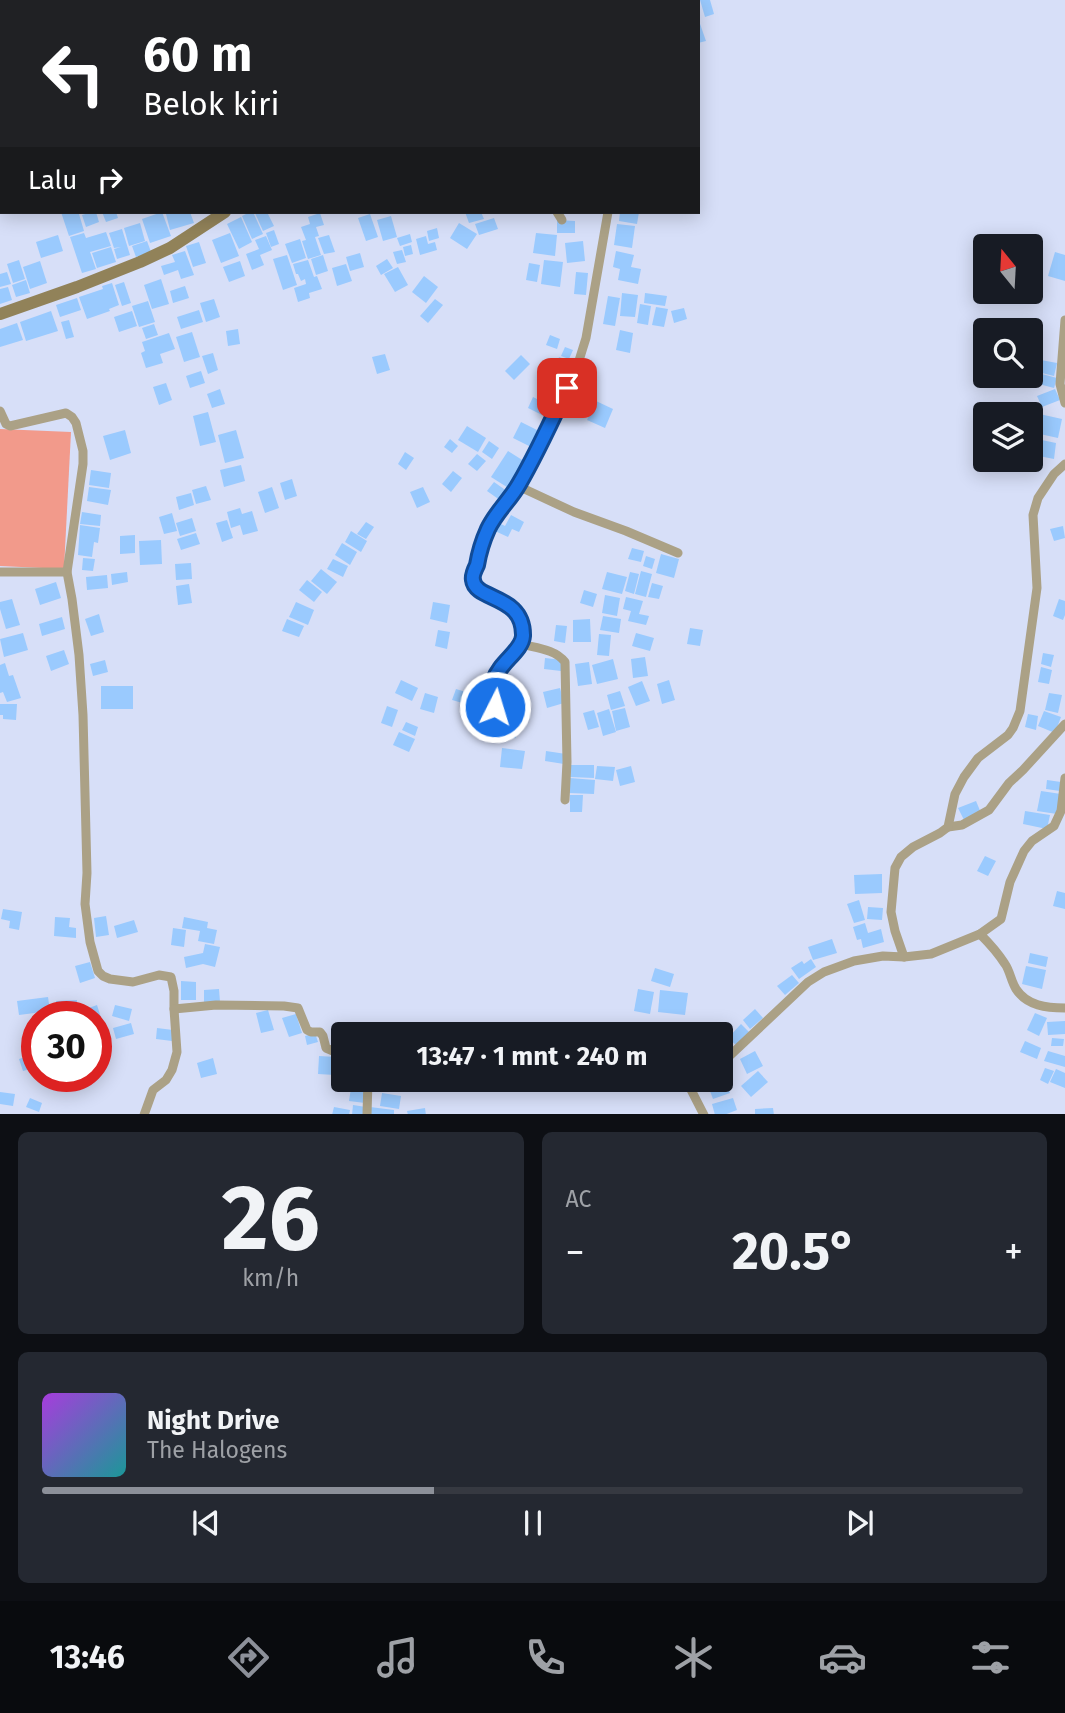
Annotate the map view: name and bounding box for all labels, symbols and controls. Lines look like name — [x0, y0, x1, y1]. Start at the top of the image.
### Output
text: 60 m — [143, 25, 252, 84]
icon: left — [28, 28, 119, 119]
text: Belok kiri — [143, 85, 279, 123]
icon: right — [91, 161, 129, 199]
text: Lalu — [28, 165, 77, 196]
north arrow — [973, 234, 1043, 304]
map controls — [973, 234, 1043, 472]
button: search — [973, 318, 1043, 388]
pin — [537, 358, 597, 418]
icon: arrive — [548, 369, 586, 407]
button: layers — [973, 402, 1043, 472]
position arrow — [458, 670, 532, 744]
speed limit sign: 30 — [21, 1001, 112, 1092]
text: 13:47 · 1 mnt · 240 m — [417, 1041, 647, 1072]
text: 26 — [222, 1164, 320, 1273]
text: AC — [566, 1185, 591, 1213]
text: 20.5° — [732, 1220, 857, 1283]
text: − — [566, 1229, 585, 1275]
text: + — [1004, 1229, 1023, 1275]
text: km/h — [242, 1264, 299, 1292]
text: Night Drive — [147, 1405, 279, 1436]
text: The Halogens — [147, 1436, 287, 1464]
icon: previous — [187, 1504, 225, 1542]
icon: pause — [514, 1504, 552, 1542]
icon: next — [841, 1504, 879, 1542]
icon: directions — [224, 1633, 273, 1682]
icon: music — [373, 1633, 422, 1682]
icon: phone — [521, 1633, 570, 1682]
icon: climate — [669, 1633, 718, 1682]
icon: car — [818, 1633, 867, 1682]
icon: filters — [966, 1633, 1015, 1682]
text: 13:46 — [50, 1638, 125, 1676]

